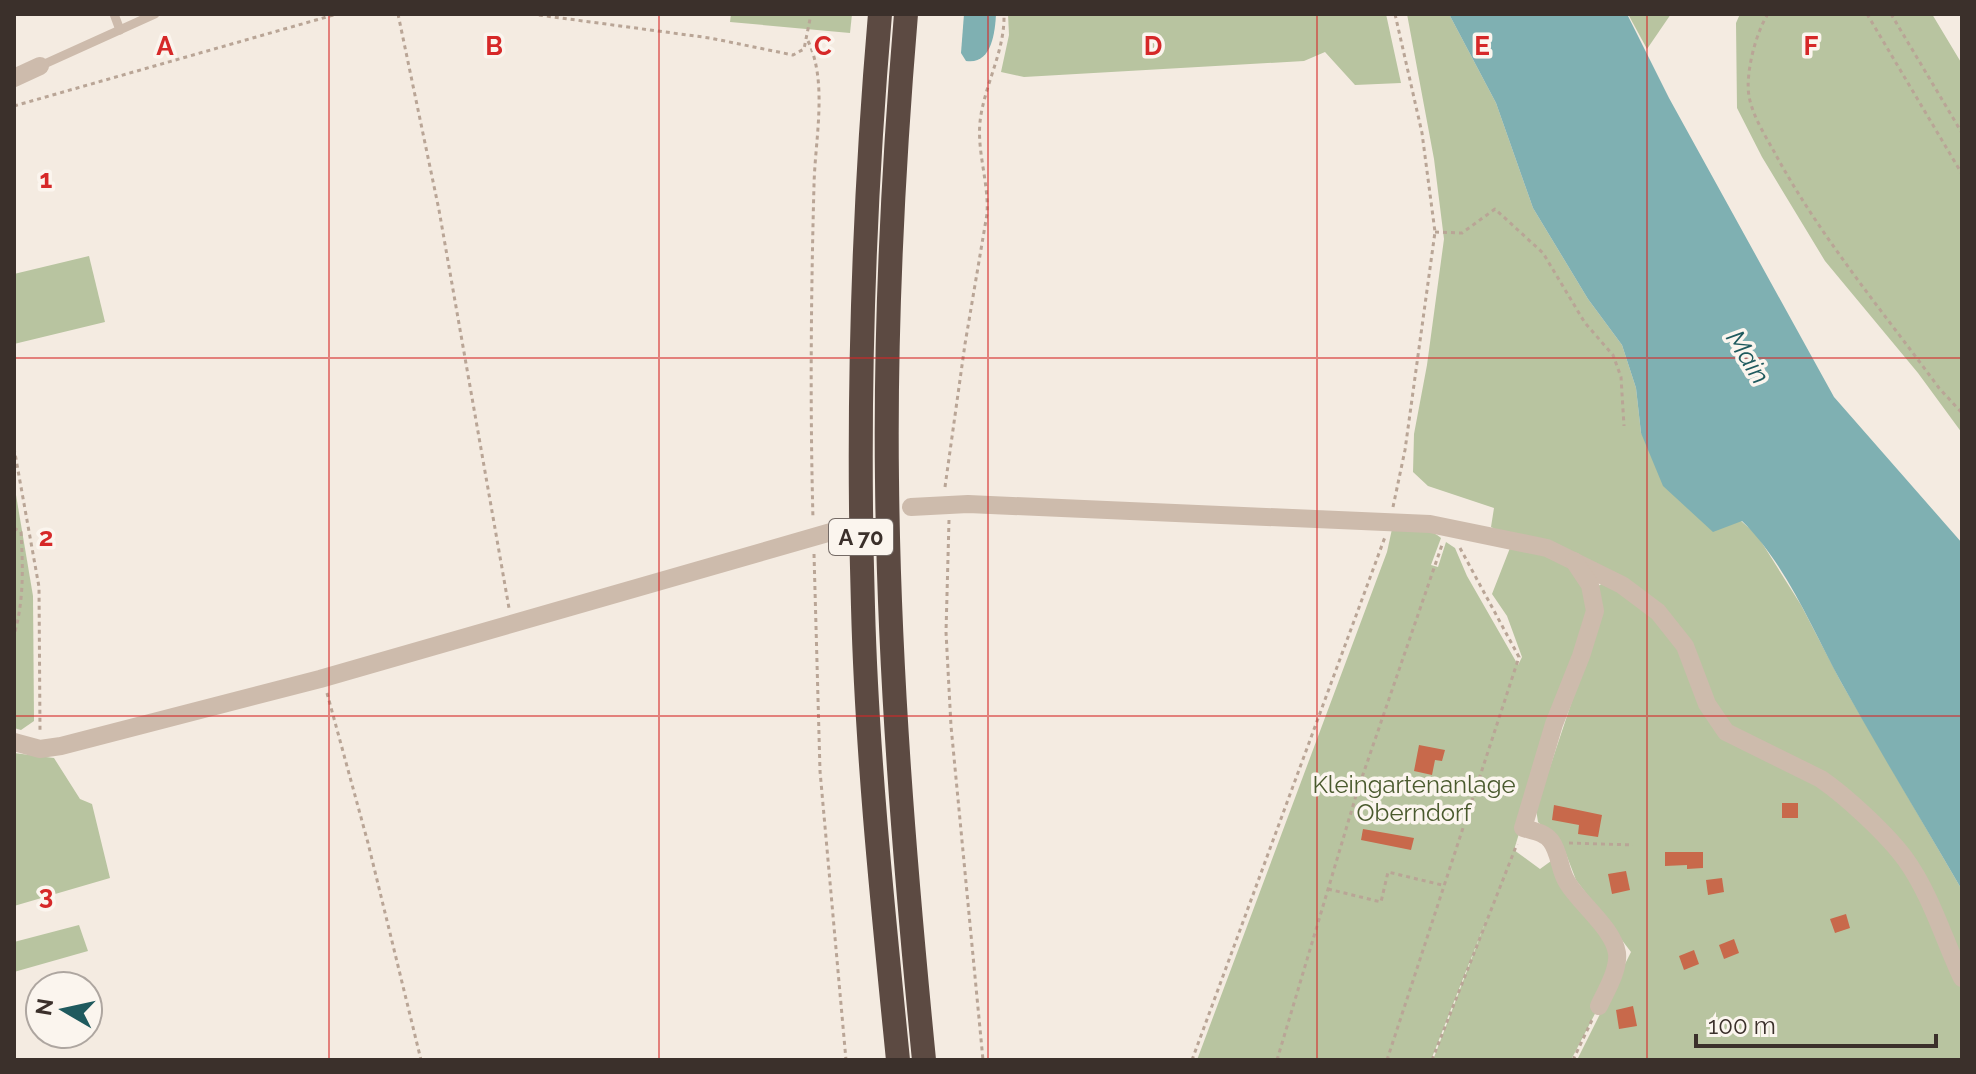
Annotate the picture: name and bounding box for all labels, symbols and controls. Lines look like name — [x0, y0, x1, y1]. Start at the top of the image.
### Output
text: A — [156, 31, 174, 61]
text: B — [485, 31, 503, 61]
text: C — [814, 31, 832, 61]
text: D — [1144, 31, 1162, 61]
text: E — [1474, 31, 1490, 61]
text: F — [1804, 31, 1819, 61]
text: 1 — [40, 164, 53, 194]
water label: Main — [1720, 325, 1776, 389]
road number: A 70 — [829, 519, 893, 555]
text: 2 — [39, 522, 53, 552]
park label: Kleingartenanlage Oberndorf — [1312, 770, 1516, 827]
text: 3 — [39, 880, 53, 910]
north arrow — [24, 970, 104, 1050]
text: N — [30, 997, 58, 1017]
scale bar — [1696, 998, 1936, 1048]
text: 100 m — [1708, 1011, 1776, 1040]

